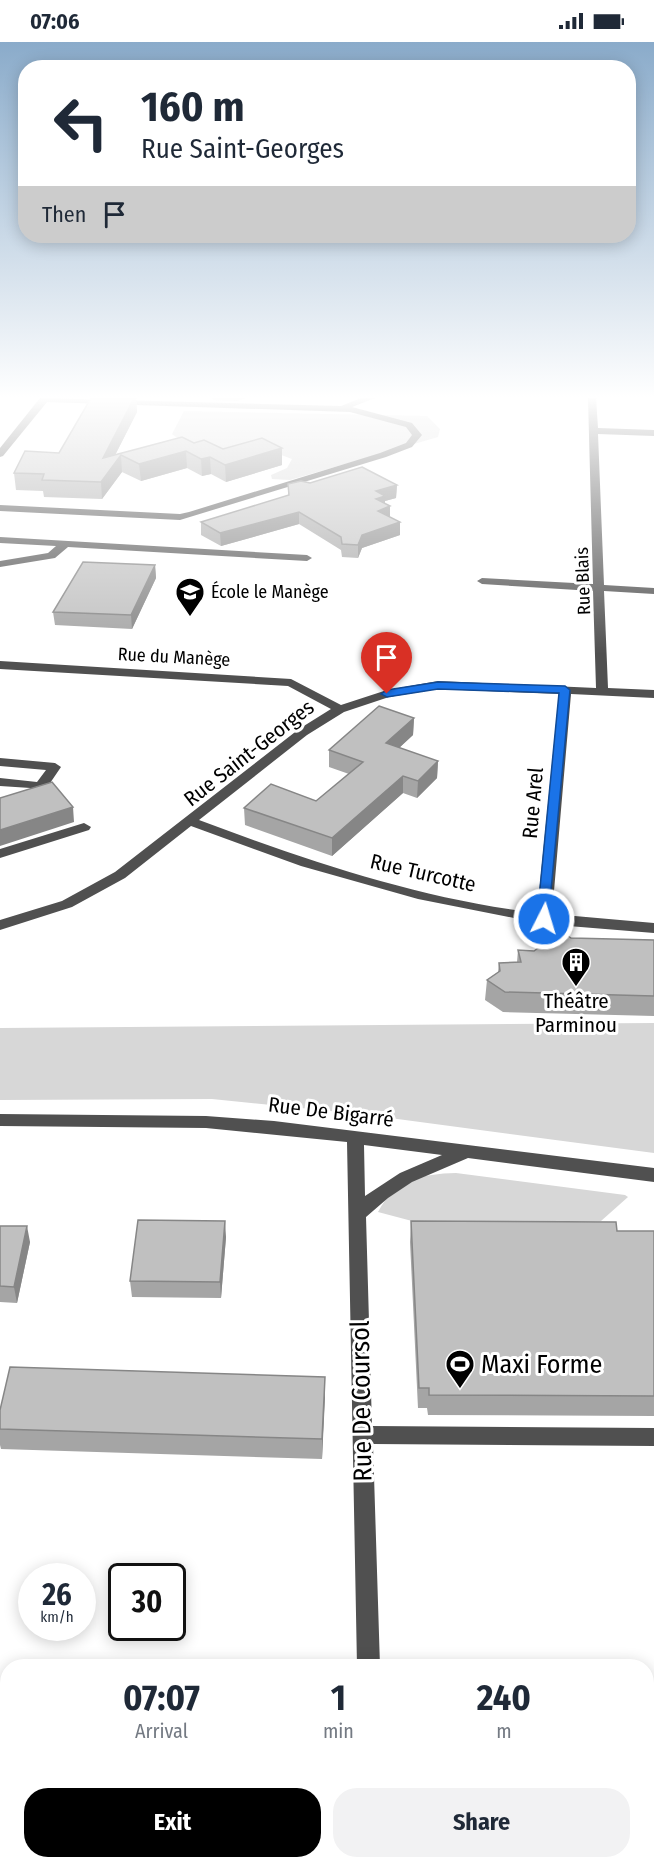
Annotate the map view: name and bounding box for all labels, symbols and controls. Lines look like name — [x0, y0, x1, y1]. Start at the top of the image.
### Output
text: 07:06 — [30, 8, 80, 35]
text: 160 m — [141, 82, 244, 132]
icon: left — [42, 84, 120, 162]
text: Rue Saint-Georges — [141, 133, 344, 165]
icon: arrive — [98, 198, 131, 231]
text: Then — [42, 201, 86, 228]
street label: Rue Blais — [571, 546, 595, 615]
school or university icon: École le Manège — [174, 576, 206, 618]
place label: École le Manège — [211, 580, 329, 603]
pin — [361, 632, 412, 694]
icon: arrive — [370, 641, 403, 674]
street label: Rue du Manège — [117, 643, 231, 671]
street label: Rue Saint-Georges — [179, 694, 319, 812]
street label: Rue Arel — [517, 766, 549, 840]
street label: Rue Turcotte — [368, 848, 478, 898]
position arrow — [512, 887, 576, 951]
building icon: Théâtre Parminou — [560, 946, 592, 988]
place label: Théâtre Parminou — [535, 988, 617, 1038]
street label: Rue De Bigarré — [267, 1091, 395, 1133]
street label: Rue De Coursol — [345, 1320, 378, 1482]
sports icon: Maxi Forme — [444, 1348, 476, 1390]
place label: Maxi Forme — [481, 1349, 602, 1380]
speed limit sign: 30 — [108, 1563, 186, 1641]
text: 26 — [42, 1577, 72, 1613]
text: km/h — [40, 1608, 74, 1626]
text: 07:07 — [123, 1676, 200, 1720]
text: 1 — [331, 1676, 346, 1720]
text: 240 — [477, 1676, 531, 1720]
text: Arrival — [135, 1719, 188, 1743]
text: min — [323, 1719, 354, 1743]
text: m — [496, 1719, 512, 1743]
button: Exit — [24, 1788, 321, 1857]
button: Share — [333, 1788, 630, 1857]

